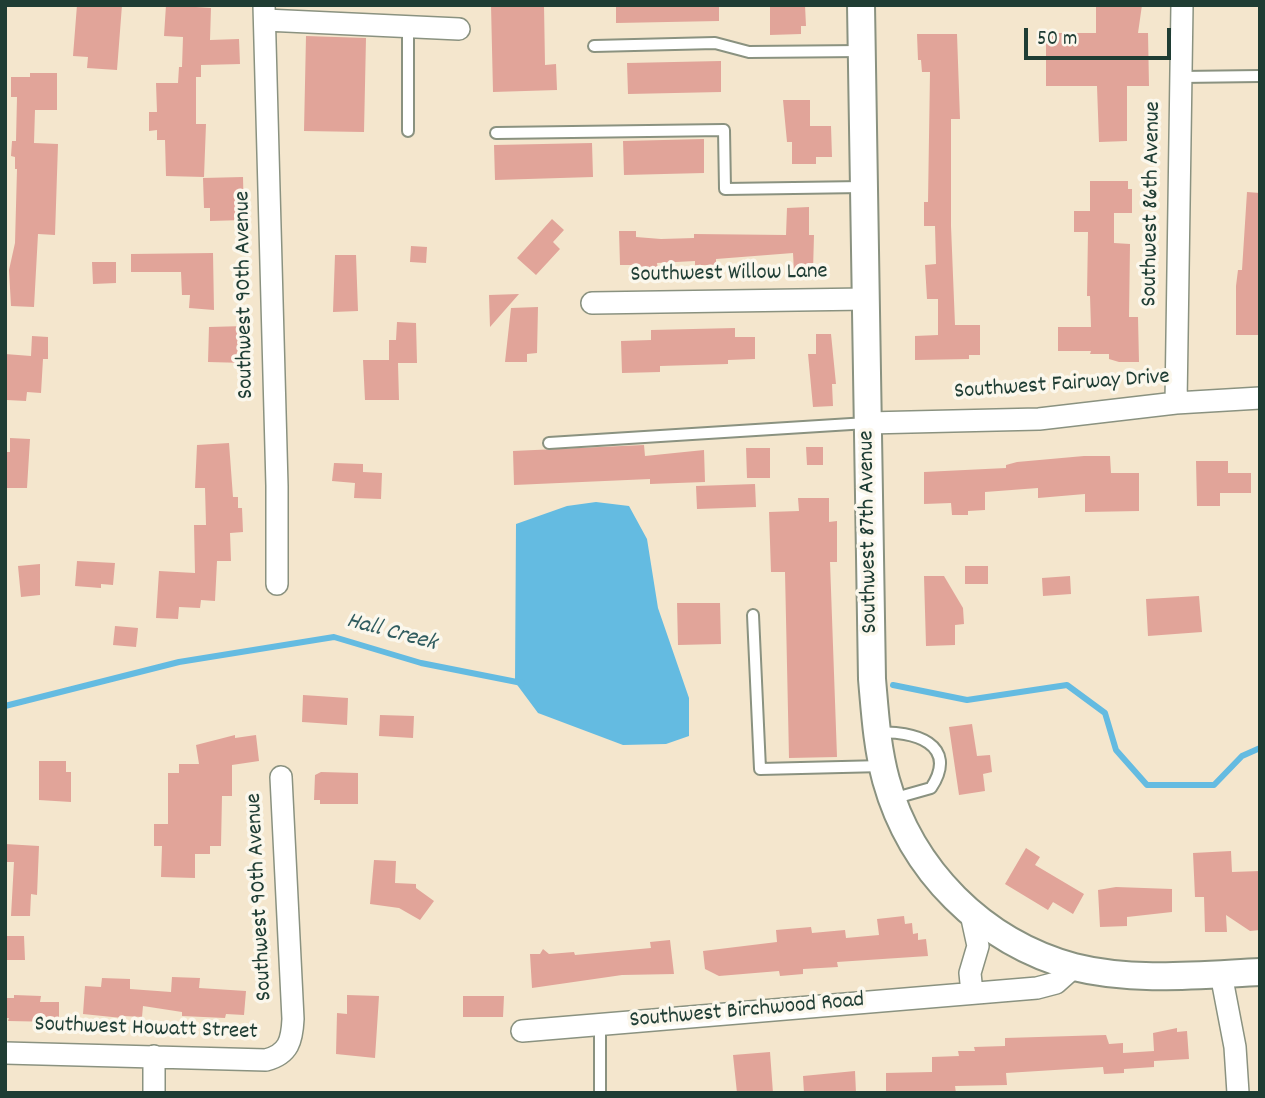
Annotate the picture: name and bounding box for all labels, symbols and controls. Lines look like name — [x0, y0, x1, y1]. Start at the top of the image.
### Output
scale bar — [1027, 14, 1174, 58]
text: 50 m — [1037, 25, 1077, 55]
street label: Southwest 86th Avenue — [1137, 101, 1169, 307]
street label: Southwest 90th Avenue — [230, 191, 262, 399]
street label: Southwest Willow Lane — [630, 259, 828, 291]
street label: Southwest Fairway Drive — [953, 365, 1171, 407]
street label: Southwest 87th Avenue — [854, 430, 886, 634]
water label: Hall Creek — [343, 608, 439, 660]
street label: Southwest 90th Avenue — [242, 792, 280, 1002]
street label: Southwest Birchwood Road — [629, 988, 865, 1036]
street label: Southwest Howatt Street — [34, 1012, 258, 1048]

